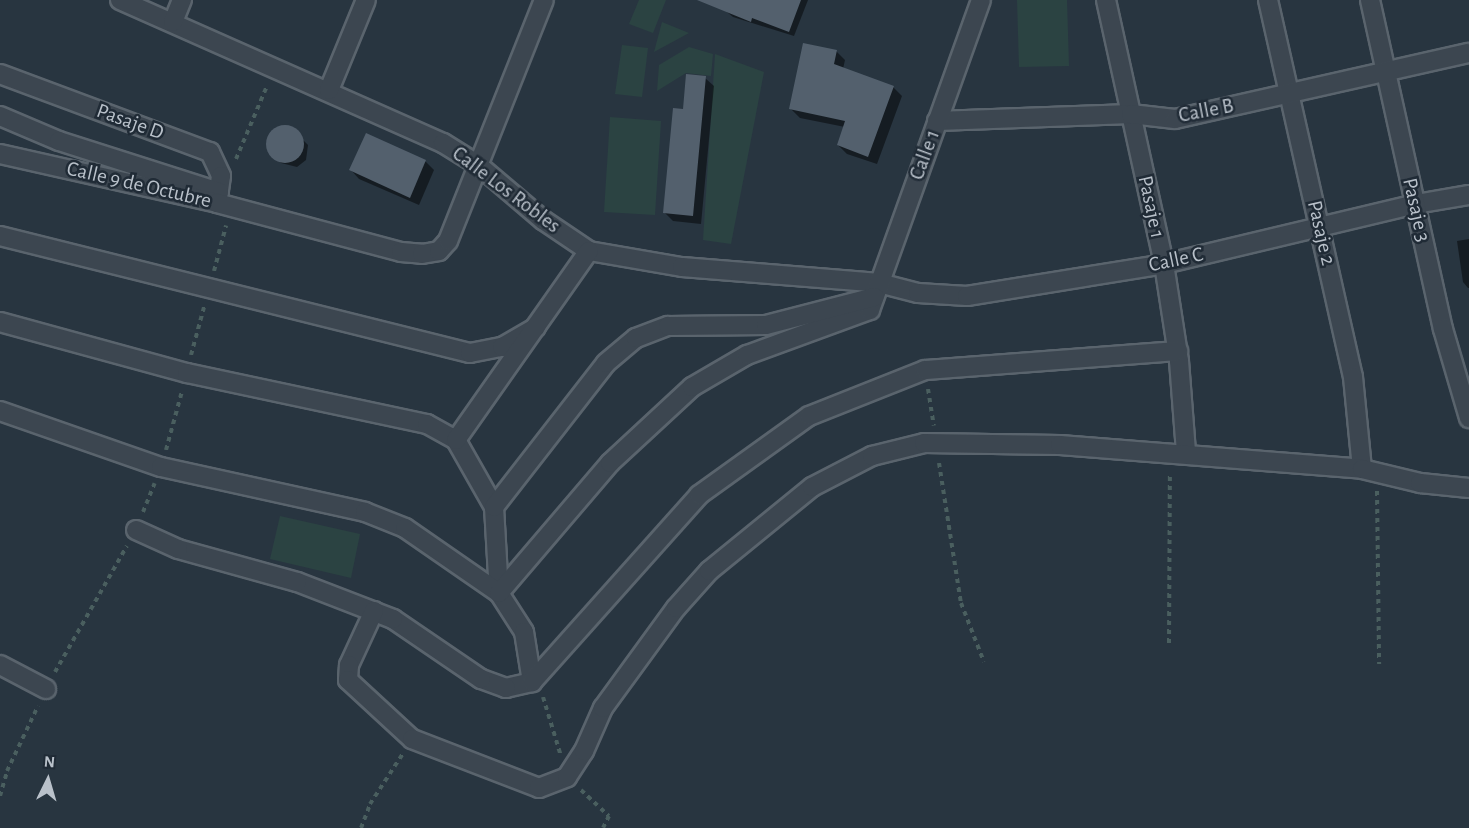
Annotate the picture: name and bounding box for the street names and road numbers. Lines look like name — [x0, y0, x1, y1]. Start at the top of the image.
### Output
street label: Calle B — [1176, 93, 1236, 129]
street label: Pasaje D — [93, 98, 167, 146]
street label: Calle 1 — [904, 127, 946, 183]
street label: Calle Los Robles — [447, 141, 565, 239]
street label: Calle 9 de Octubre — [64, 156, 214, 214]
street label: Pasaje 1 — [1132, 173, 1170, 241]
street label: Pasaje 3 — [1396, 176, 1436, 244]
street label: Pasaje 2 — [1301, 198, 1341, 268]
street label: Calle C — [1146, 242, 1206, 278]

